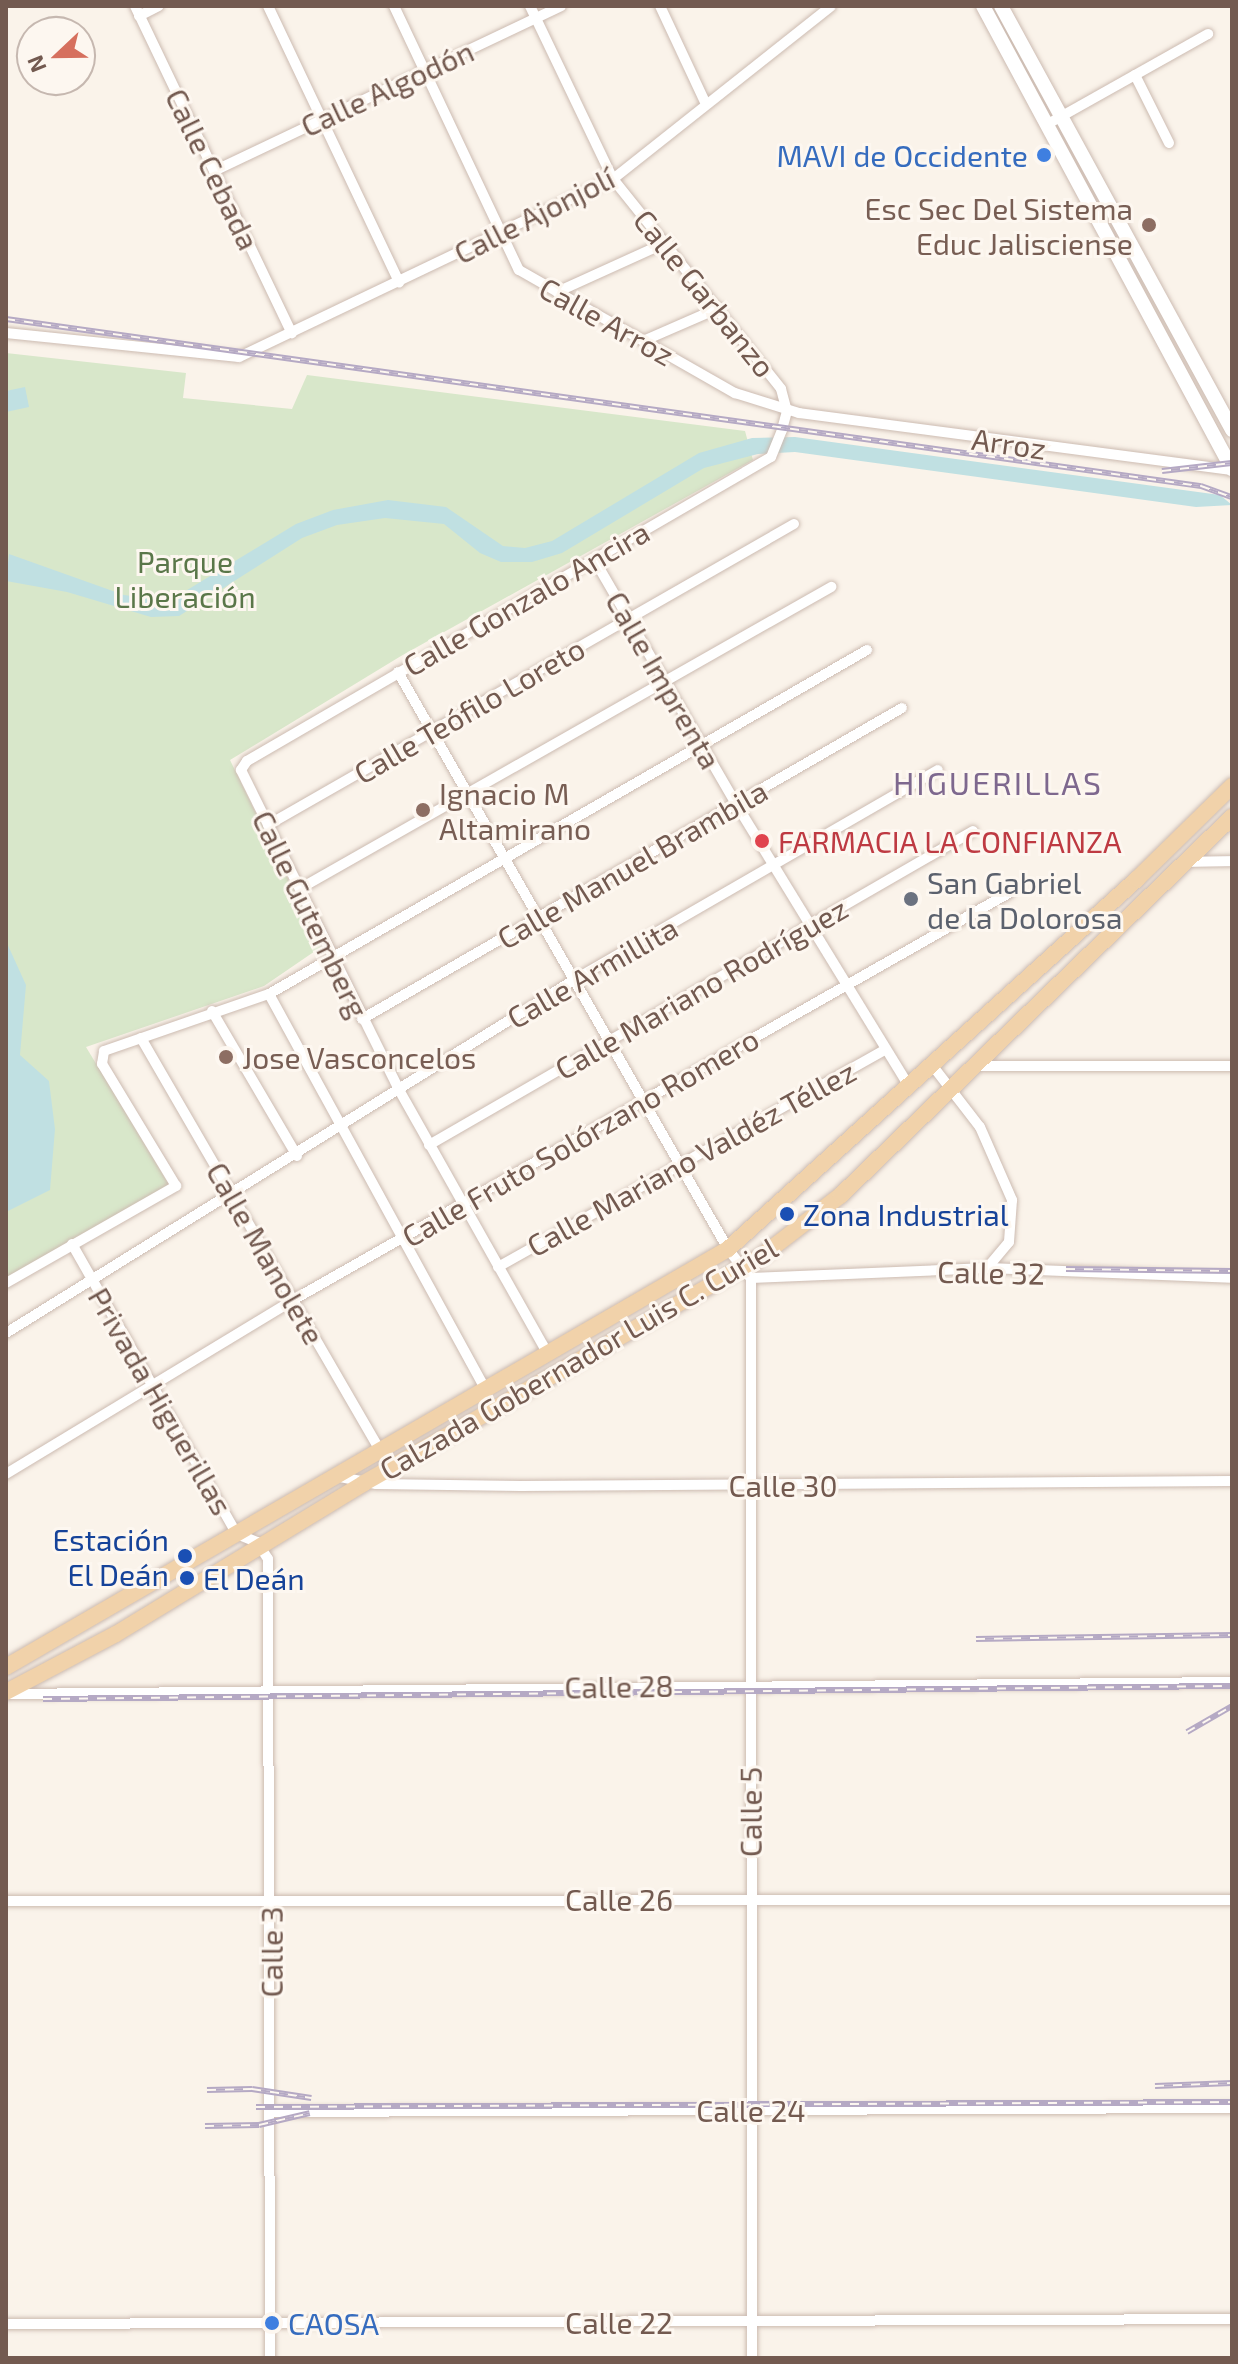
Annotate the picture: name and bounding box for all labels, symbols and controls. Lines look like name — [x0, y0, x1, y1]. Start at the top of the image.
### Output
north arrow — [16, 16, 96, 96]
street label: Calle Algodón — [295, 32, 479, 144]
text: N — [21, 52, 51, 76]
street label: Calle Cebada — [159, 83, 267, 255]
place label: MAVI de Occidente — [776, 137, 1028, 173]
marker: MAVI de Occidente — [1035, 146, 1053, 164]
street label: Calle Ajonjolí — [448, 159, 620, 271]
place label: Esc Sec Del Sistema Educ Jalisciense — [864, 190, 1133, 260]
street label: Calle Garbanzo — [627, 202, 783, 384]
marker: Esc Sec Del Sistema Educ Jalisciense — [1140, 216, 1158, 234]
street label: Calle Arroz — [533, 269, 681, 373]
street label: Arroz — [970, 420, 1048, 466]
street label: Calle Gonzalo Ancira — [396, 513, 656, 683]
park label: Parque Liberación — [114, 543, 256, 614]
street label: Calle Imprenta — [599, 585, 729, 775]
street label: Calle Teófilo Loreto — [347, 629, 591, 791]
district label: HIGUERILLAS — [893, 763, 1103, 801]
street label: Calle Manuel Brambila — [490, 772, 774, 956]
place label: Ignacio M Altamirano — [439, 775, 591, 846]
marker: Ignacio M Altamirano — [414, 801, 432, 819]
street label: Calle Gutemberg — [245, 805, 377, 1023]
place label: FARMACIA LA CONFIANZA — [778, 823, 1123, 859]
marker: FARMACIA LA CONFIANZA — [753, 832, 771, 850]
place label: San Gabriel de la Dolorosa — [927, 864, 1122, 934]
street label: Calle Mariano Rodríguez — [548, 890, 854, 1086]
marker: San Gabriel de la Dolorosa — [902, 890, 920, 908]
street label: Calle Armillita — [500, 908, 684, 1036]
street label: Calle Fruto Solórzano Romero — [395, 1020, 765, 1254]
place label: Jose Vasconcelos — [242, 1039, 477, 1075]
marker: Jose Vasconcelos — [217, 1048, 235, 1066]
street label: Calle Mariano Valdéz Téllez — [520, 1052, 862, 1264]
street label: Calle Manolete — [199, 1156, 333, 1350]
place label: Zona Industrial — [803, 1196, 1009, 1232]
marker: Zona Industrial — [778, 1205, 796, 1223]
street label: Calzada Gobernador Luis C. Curiel — [372, 1229, 784, 1487]
street label: Calle 32 — [937, 1253, 1045, 1291]
street label: Privada Higuerillas — [81, 1281, 241, 1521]
street label: Calle 30 — [729, 1467, 837, 1503]
place label: Estación El Deán — [52, 1521, 169, 1592]
marker: Estación El Deán — [176, 1547, 194, 1565]
place label: El Deán — [203, 1560, 305, 1596]
marker: El Deán — [178, 1569, 196, 1587]
street label: Calle 28 — [564, 1667, 674, 1705]
street label: Calle 5 — [732, 1767, 768, 1857]
street label: Calle 26 — [565, 1881, 673, 1917]
street label: Calle 3 — [253, 1907, 289, 1997]
street label: Calle 24 — [696, 2092, 806, 2128]
street label: Calle 22 — [565, 2304, 673, 2340]
place label: CAOSA — [288, 2305, 379, 2341]
marker: CAOSA — [263, 2314, 281, 2332]

